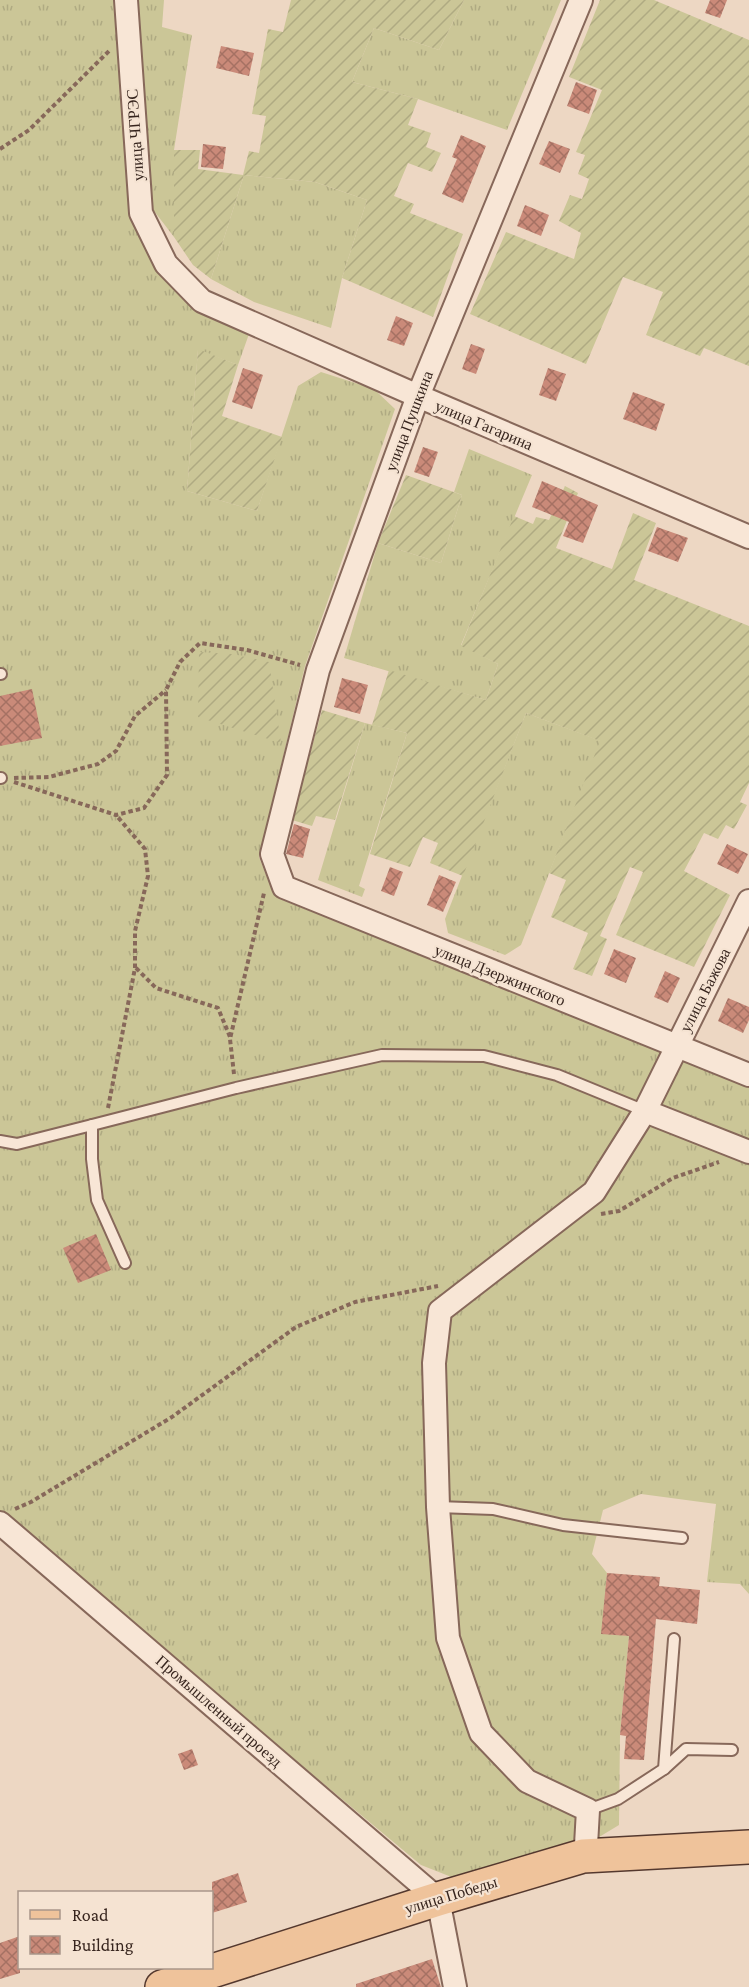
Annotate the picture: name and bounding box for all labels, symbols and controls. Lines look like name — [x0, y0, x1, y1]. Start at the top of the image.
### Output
street label: улица ЧГРЭС — [123, 88, 148, 182]
street label: улица Пушкина — [382, 368, 437, 474]
street label: улица Гагарина — [432, 397, 535, 454]
street label: улица Дзержинского — [432, 941, 568, 1010]
street label: улица Бажова — [677, 945, 734, 1035]
street label: Промышленный проезд — [152, 1652, 285, 1771]
street label: улица Победы — [403, 1873, 500, 1918]
legend — [18, 1891, 213, 1969]
text: Road — [72, 1905, 109, 1925]
text: Building — [72, 1935, 134, 1955]

